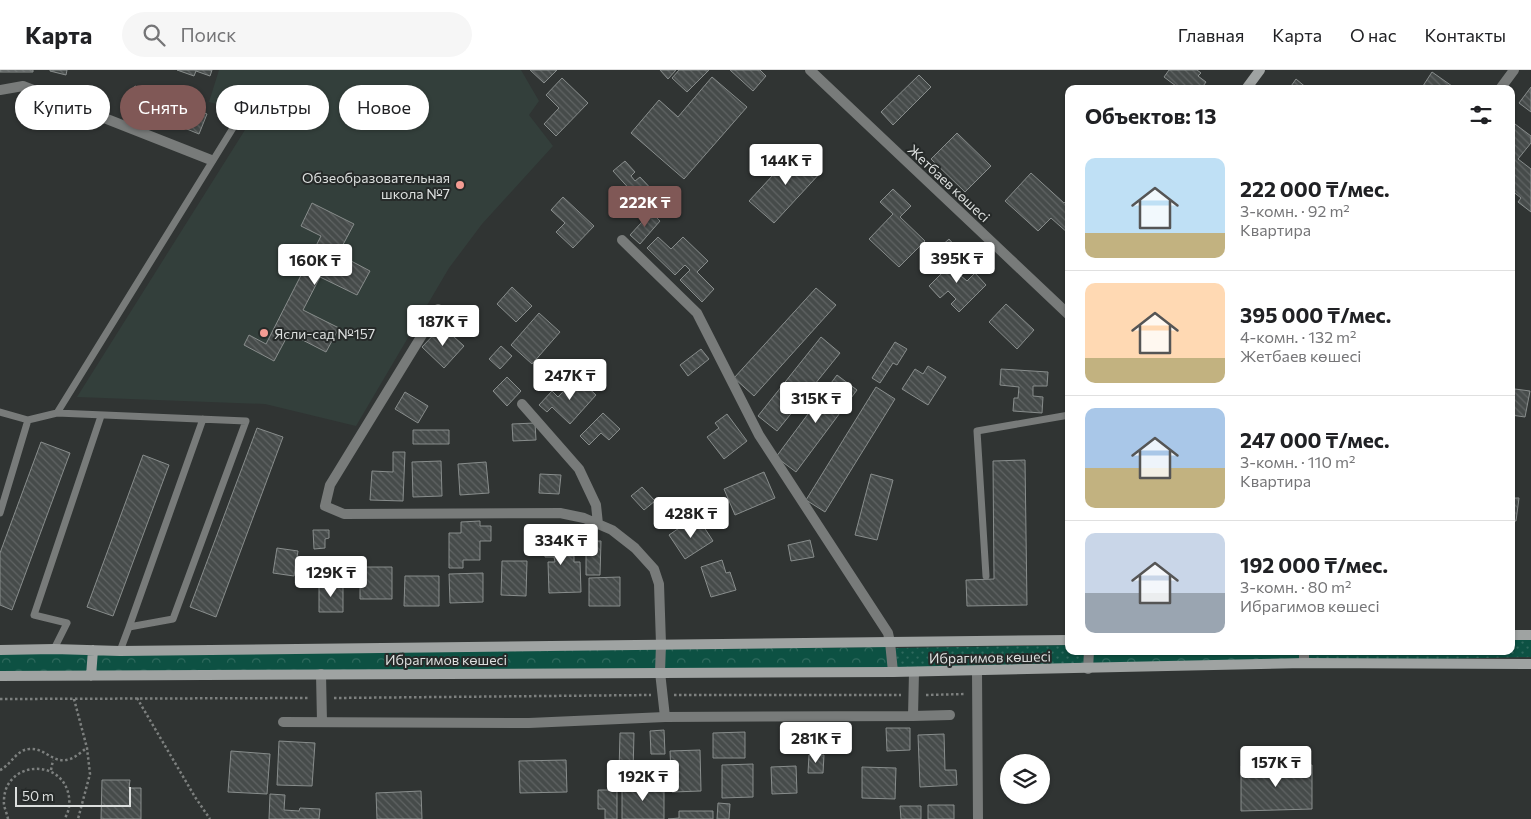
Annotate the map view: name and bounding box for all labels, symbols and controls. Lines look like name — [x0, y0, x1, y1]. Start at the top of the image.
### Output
search box — [122, 12, 472, 57]
text: Карта — [25, 20, 92, 49]
icon: search — [140, 21, 168, 49]
text: Поиск — [180, 23, 236, 46]
text: Главная — [1178, 24, 1244, 46]
text: Карта — [1272, 24, 1322, 46]
text: О нас — [1350, 24, 1397, 46]
text: Контакты — [1425, 24, 1506, 46]
chip: Купить — [15, 85, 110, 130]
chip: Снять — [120, 85, 206, 130]
chip: Фильтры — [216, 85, 329, 130]
chip: Новое — [339, 85, 429, 130]
icon: filters — [1467, 101, 1495, 129]
text: Объектов: 13 — [1085, 103, 1216, 128]
street label: Жетбаев көшесі — [904, 141, 994, 225]
pin: 144K ₸ — [745, 144, 827, 186]
text: 144K ₸ — [761, 150, 811, 169]
place label: Обзеобразовательная школа №7 — [302, 169, 450, 202]
text: 222 000 ₸/мес. — [1240, 176, 1390, 201]
icon: home — [1125, 178, 1185, 238]
marker: Обзеобразовательная школа №7 — [454, 179, 466, 191]
pin: 222K ₸ — [604, 186, 686, 228]
text: 222K ₸ — [619, 192, 671, 211]
text: 3-комн. · 92 m² — [1240, 201, 1350, 220]
text: Квартира — [1240, 220, 1311, 239]
pin: 395K ₸ — [916, 242, 998, 284]
pin: 160K ₸ — [274, 244, 356, 286]
text: 395K ₸ — [931, 248, 983, 267]
text: 160K ₸ — [289, 250, 341, 269]
text: 395 000 ₸/мес. — [1240, 302, 1391, 327]
icon: home — [1125, 303, 1185, 363]
pin: 187K ₸ — [402, 304, 484, 347]
text: 187K ₸ — [418, 311, 468, 330]
place label: Ясли-сад №157 — [274, 325, 375, 342]
marker: Ясли-сад №157 — [258, 327, 270, 339]
text: 4-комн. · 132 m² — [1240, 327, 1357, 346]
text: Жетбаев көшесі — [1240, 346, 1361, 365]
pin: 247K ₸ — [529, 358, 611, 401]
text: 247K ₸ — [544, 365, 596, 384]
pin: 315K ₸ — [775, 382, 857, 424]
text: 315K ₸ — [791, 388, 841, 407]
text: 247 000 ₸/мес. — [1240, 427, 1389, 452]
icon: home — [1125, 428, 1185, 488]
text: 3-комн. · 110 m² — [1240, 452, 1355, 471]
text: Квартира — [1240, 471, 1311, 490]
pin: 428K ₸ — [650, 496, 732, 539]
text: 428K ₸ — [665, 503, 717, 522]
pin: 334K ₸ — [520, 524, 602, 566]
text: 334K ₸ — [535, 530, 587, 549]
text: 192 000 ₸/мес. — [1240, 552, 1388, 577]
icon: home — [1125, 553, 1185, 613]
pin: 129K ₸ — [290, 556, 372, 598]
text: 129K ₸ — [306, 562, 356, 581]
text: 3-комн. · 80 m² — [1240, 577, 1351, 596]
text: Ибрагимов көшесі — [1240, 596, 1380, 615]
street label: Ибрагимов көшесі — [929, 647, 1051, 667]
street label: Ибрагимов көшесі — [385, 651, 507, 668]
pin: 281K ₸ — [775, 722, 857, 764]
text: 281K ₸ — [791, 728, 841, 747]
pin: 157K ₸ — [1235, 746, 1317, 788]
text: 157K ₸ — [1251, 752, 1301, 771]
map controls — [1000, 754, 1050, 804]
button: layers — [1000, 754, 1050, 804]
pin: 192K ₸ — [602, 760, 684, 802]
text: 192K ₸ — [618, 766, 668, 785]
scale bar — [15, 784, 131, 807]
text: 50 m — [22, 787, 54, 804]

